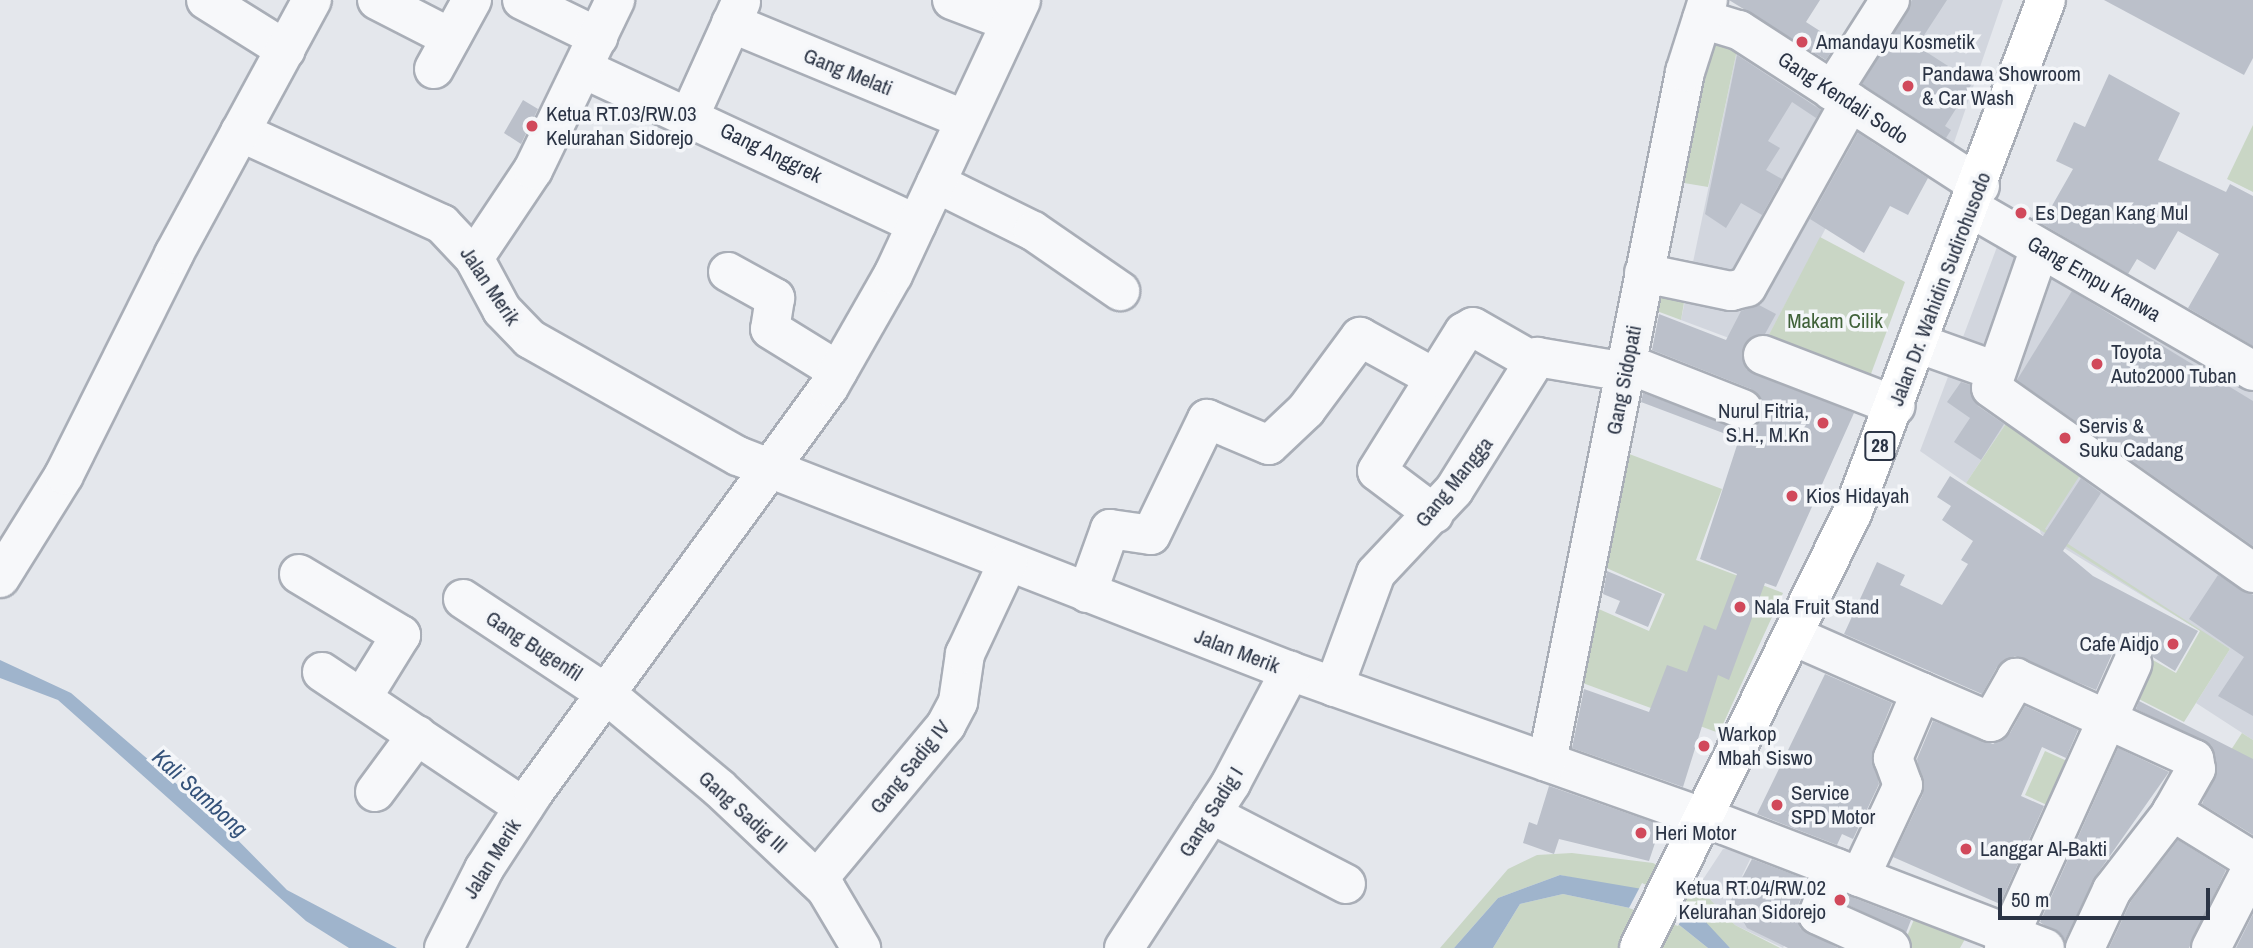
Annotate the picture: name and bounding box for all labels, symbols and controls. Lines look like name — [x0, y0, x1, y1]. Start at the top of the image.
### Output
place label: Amandayu Kosmetik — [1816, 29, 1975, 55]
marker: Amandayu Kosmetik — [1794, 34, 1810, 50]
street label: Gang Melati — [800, 43, 896, 101]
street label: Gang Kendali Sodo — [1773, 46, 1913, 150]
place label: Pandawa Showroom & Car Wash — [1922, 61, 2081, 111]
marker: Pandawa Showroom & Car Wash — [1900, 78, 1916, 94]
place label: Ketua RT.03/RW.03 Kelurahan Sidorejo — [546, 101, 697, 151]
street label: Gang Anggrek — [716, 117, 826, 189]
marker: Ketua RT.03/RW.03 Kelurahan Sidorejo — [524, 118, 540, 134]
street label: Jalan Dr. Wahidin Sudirohusodo — [1884, 169, 1996, 409]
place label: Es Degan Kang Mul — [2035, 200, 2188, 226]
marker: Es Degan Kang Mul — [2013, 205, 2029, 221]
street label: Gang Empu Kanwa — [2023, 231, 2165, 327]
street label: Jalan Merik — [455, 242, 525, 330]
park label: Makam Cilik — [1787, 308, 1883, 334]
street label: Gang Sidopati — [1601, 323, 1647, 437]
place label: Toyota Auto2000 Tuban — [2111, 339, 2237, 389]
marker: Toyota Auto2000 Tuban — [2089, 356, 2105, 372]
place label: Nurul Fitria, S.H., M.Kn — [1718, 398, 1809, 448]
place label: Servis & Suku Cadang — [2079, 413, 2183, 463]
marker: Nurul Fitria, S.H., M.Kn — [1815, 415, 1831, 431]
road number: 28 — [1864, 430, 1896, 462]
marker: Servis & Suku Cadang — [2057, 430, 2073, 446]
street label: Gang Mangga — [1410, 432, 1498, 532]
place label: Kios Hidayah — [1806, 483, 1909, 509]
marker: Kios Hidayah — [1784, 488, 1800, 504]
place label: Nala Fruit Stand — [1754, 594, 1879, 620]
marker: Nala Fruit Stand — [1732, 599, 1748, 615]
street label: Gang Bugenfil — [481, 605, 587, 687]
street label: Jalan Merik — [1191, 623, 1283, 679]
place label: Cafe Aidjo — [2079, 631, 2159, 657]
marker: Cafe Aidjo — [2165, 636, 2181, 652]
street label: Gang Sadig IV — [865, 715, 955, 819]
place label: Warkop Mbah Siswo — [1718, 721, 1813, 771]
marker: Warkop Mbah Siswo — [1696, 738, 1712, 754]
water label: Kali Sambong — [147, 743, 253, 843]
street label: Gang Sadig I — [1173, 762, 1249, 862]
street label: Gang Sadig III — [693, 765, 793, 859]
place label: Service SPD Motor — [1791, 780, 1875, 830]
marker: Service SPD Motor — [1769, 797, 1785, 813]
street label: Jalan Merik — [458, 815, 526, 903]
place label: Heri Motor — [1655, 820, 1736, 846]
marker: Heri Motor — [1633, 825, 1649, 841]
place label: Langgar Al-Bakti — [1980, 836, 2108, 862]
marker: Langgar Al-Bakti — [1958, 841, 1974, 857]
scale bar — [2001, 874, 2213, 918]
place label: Ketua RT.04/RW.02 Kelurahan Sidorejo — [1675, 875, 1826, 925]
text: 50 m — [2011, 885, 2049, 914]
marker: Ketua RT.04/RW.02 Kelurahan Sidorejo — [1832, 892, 1848, 908]

